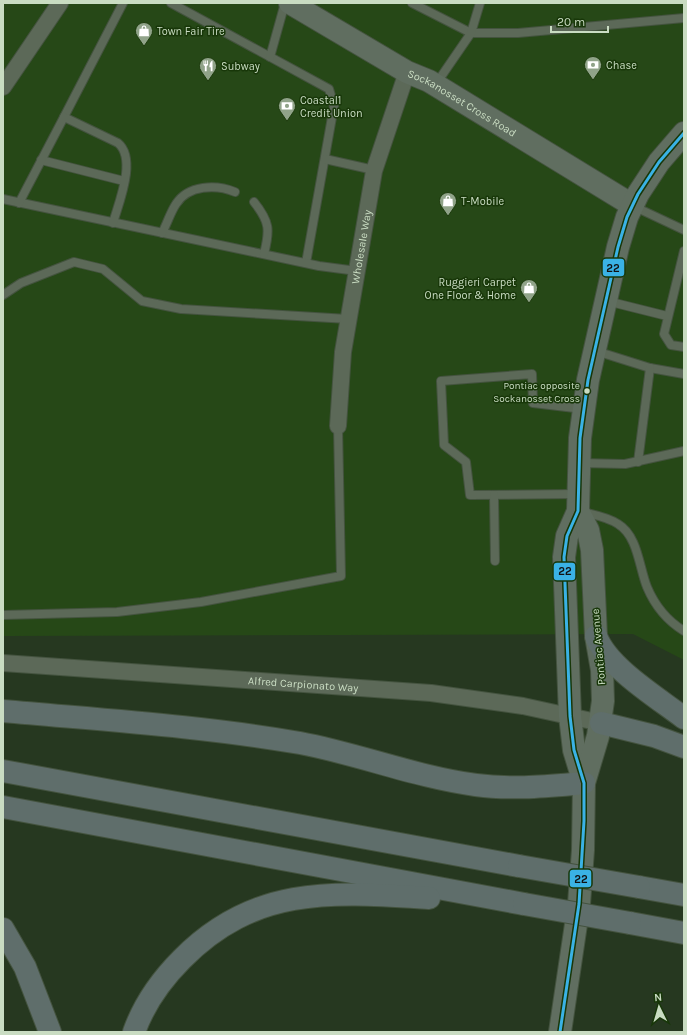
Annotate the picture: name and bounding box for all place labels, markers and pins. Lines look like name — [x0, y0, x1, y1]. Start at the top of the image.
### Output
shop icon: Town Fair Tire — [134, 21, 154, 46]
place label: Town Fair Tire — [157, 25, 225, 38]
bank icon: Chase — [583, 55, 603, 80]
restaurant icon: Subway — [198, 56, 218, 81]
place label: Chase — [606, 59, 637, 72]
place label: Subway — [221, 60, 260, 73]
place label: Coastal1 Credit Union — [300, 94, 363, 120]
bank icon: Coastal1 Credit Union — [277, 96, 297, 121]
shop icon: T-Mobile — [438, 191, 458, 216]
place label: T-Mobile — [461, 195, 505, 208]
place label: Ruggieri Carpet One Floor & Home — [425, 276, 516, 302]
shop icon: Ruggieri Carpet One Floor & Home — [519, 278, 539, 303]
place label: Pontiac opposite Sockanosset Cross — [493, 380, 580, 405]
marker: Pontiac opposite Sockanosset Cross — [582, 386, 592, 396]

